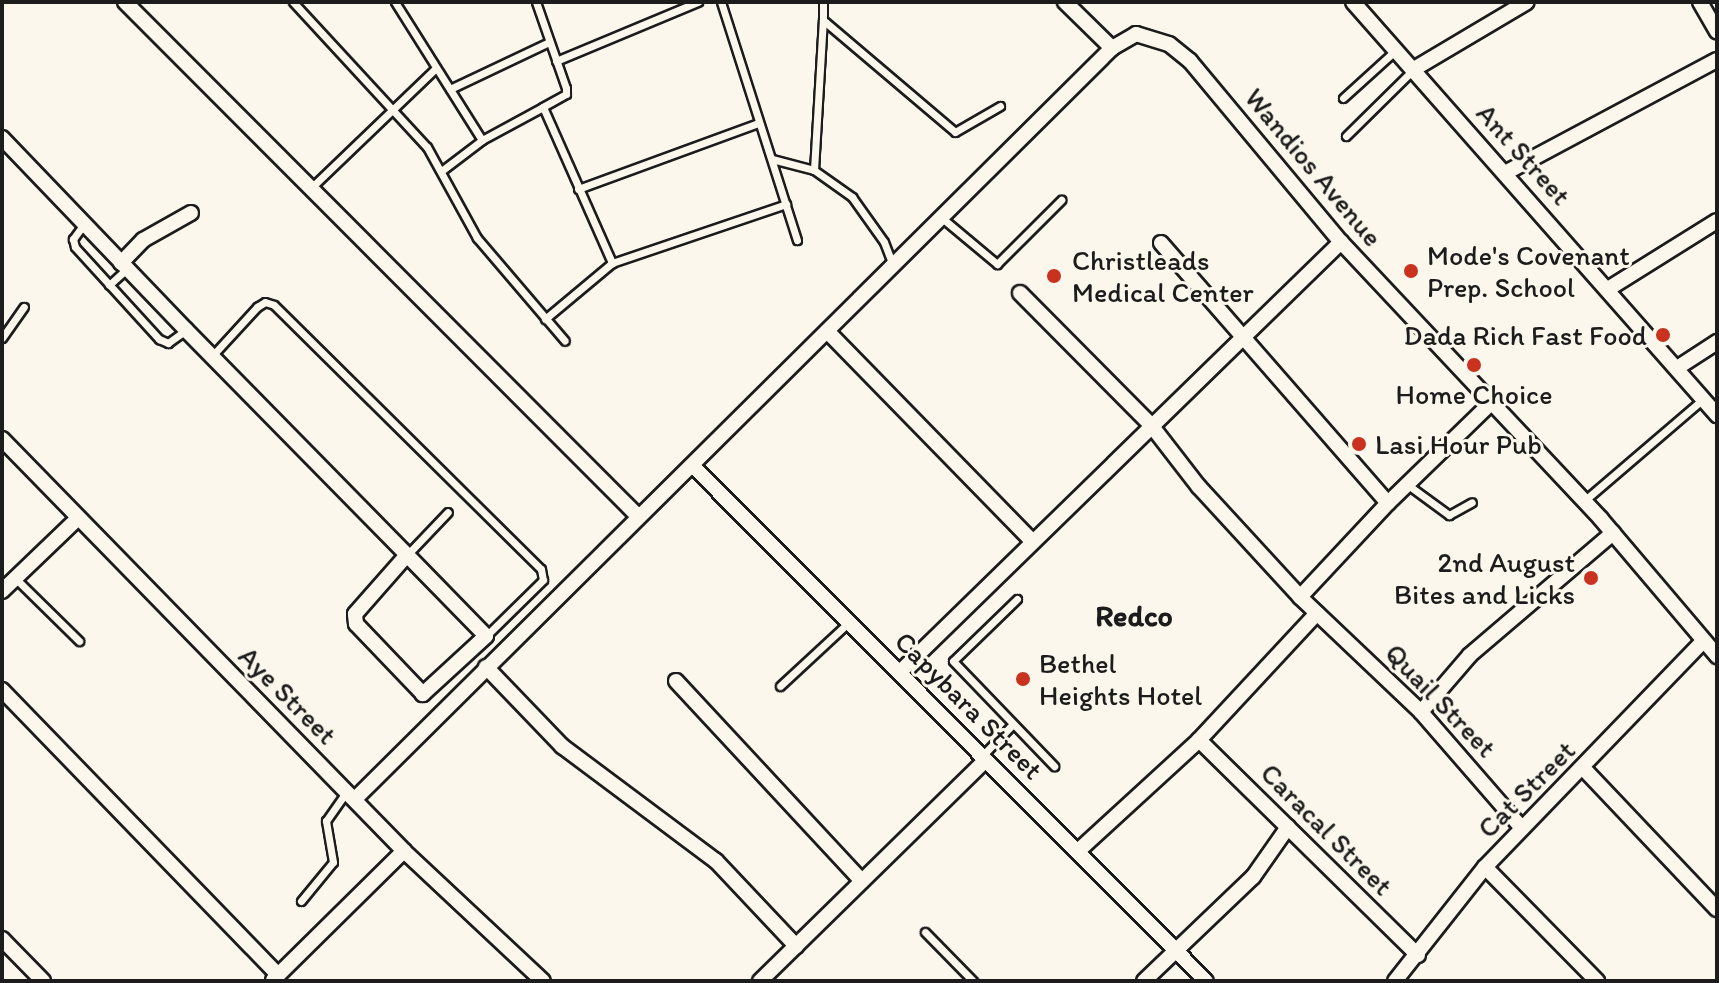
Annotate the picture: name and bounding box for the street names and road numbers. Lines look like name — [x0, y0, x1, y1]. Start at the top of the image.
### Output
street label: Wandios Avenue — [1238, 81, 1390, 253]
street label: Ant Street — [1470, 96, 1578, 212]
street label: Capybara Street — [888, 624, 1050, 786]
street label: Quail Street — [1379, 636, 1503, 764]
street label: Aye Street — [232, 639, 344, 751]
street label: Cat Street — [1471, 734, 1581, 844]
street label: Caracal Street — [1254, 756, 1400, 902]

